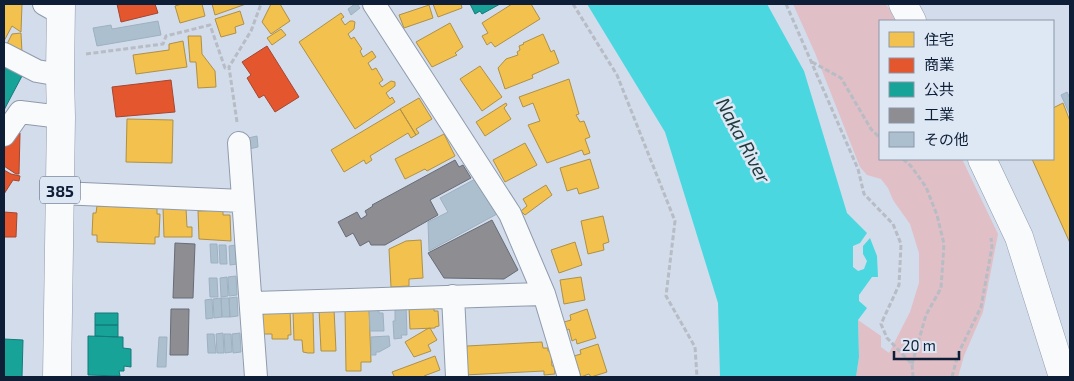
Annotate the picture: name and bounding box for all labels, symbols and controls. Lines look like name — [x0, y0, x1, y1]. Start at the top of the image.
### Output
legend — [879, 20, 1054, 160]
text: 住宅 — [924, 30, 954, 48]
text: 商業 — [924, 55, 954, 73]
text: 公共 — [924, 80, 954, 98]
water label: Naka River — [712, 93, 776, 187]
text: 工業 — [924, 105, 954, 123]
text: その他 — [924, 130, 969, 148]
road number: 385 — [40, 176, 80, 204]
scale bar — [894, 328, 959, 360]
text: 20 m — [902, 336, 936, 354]

